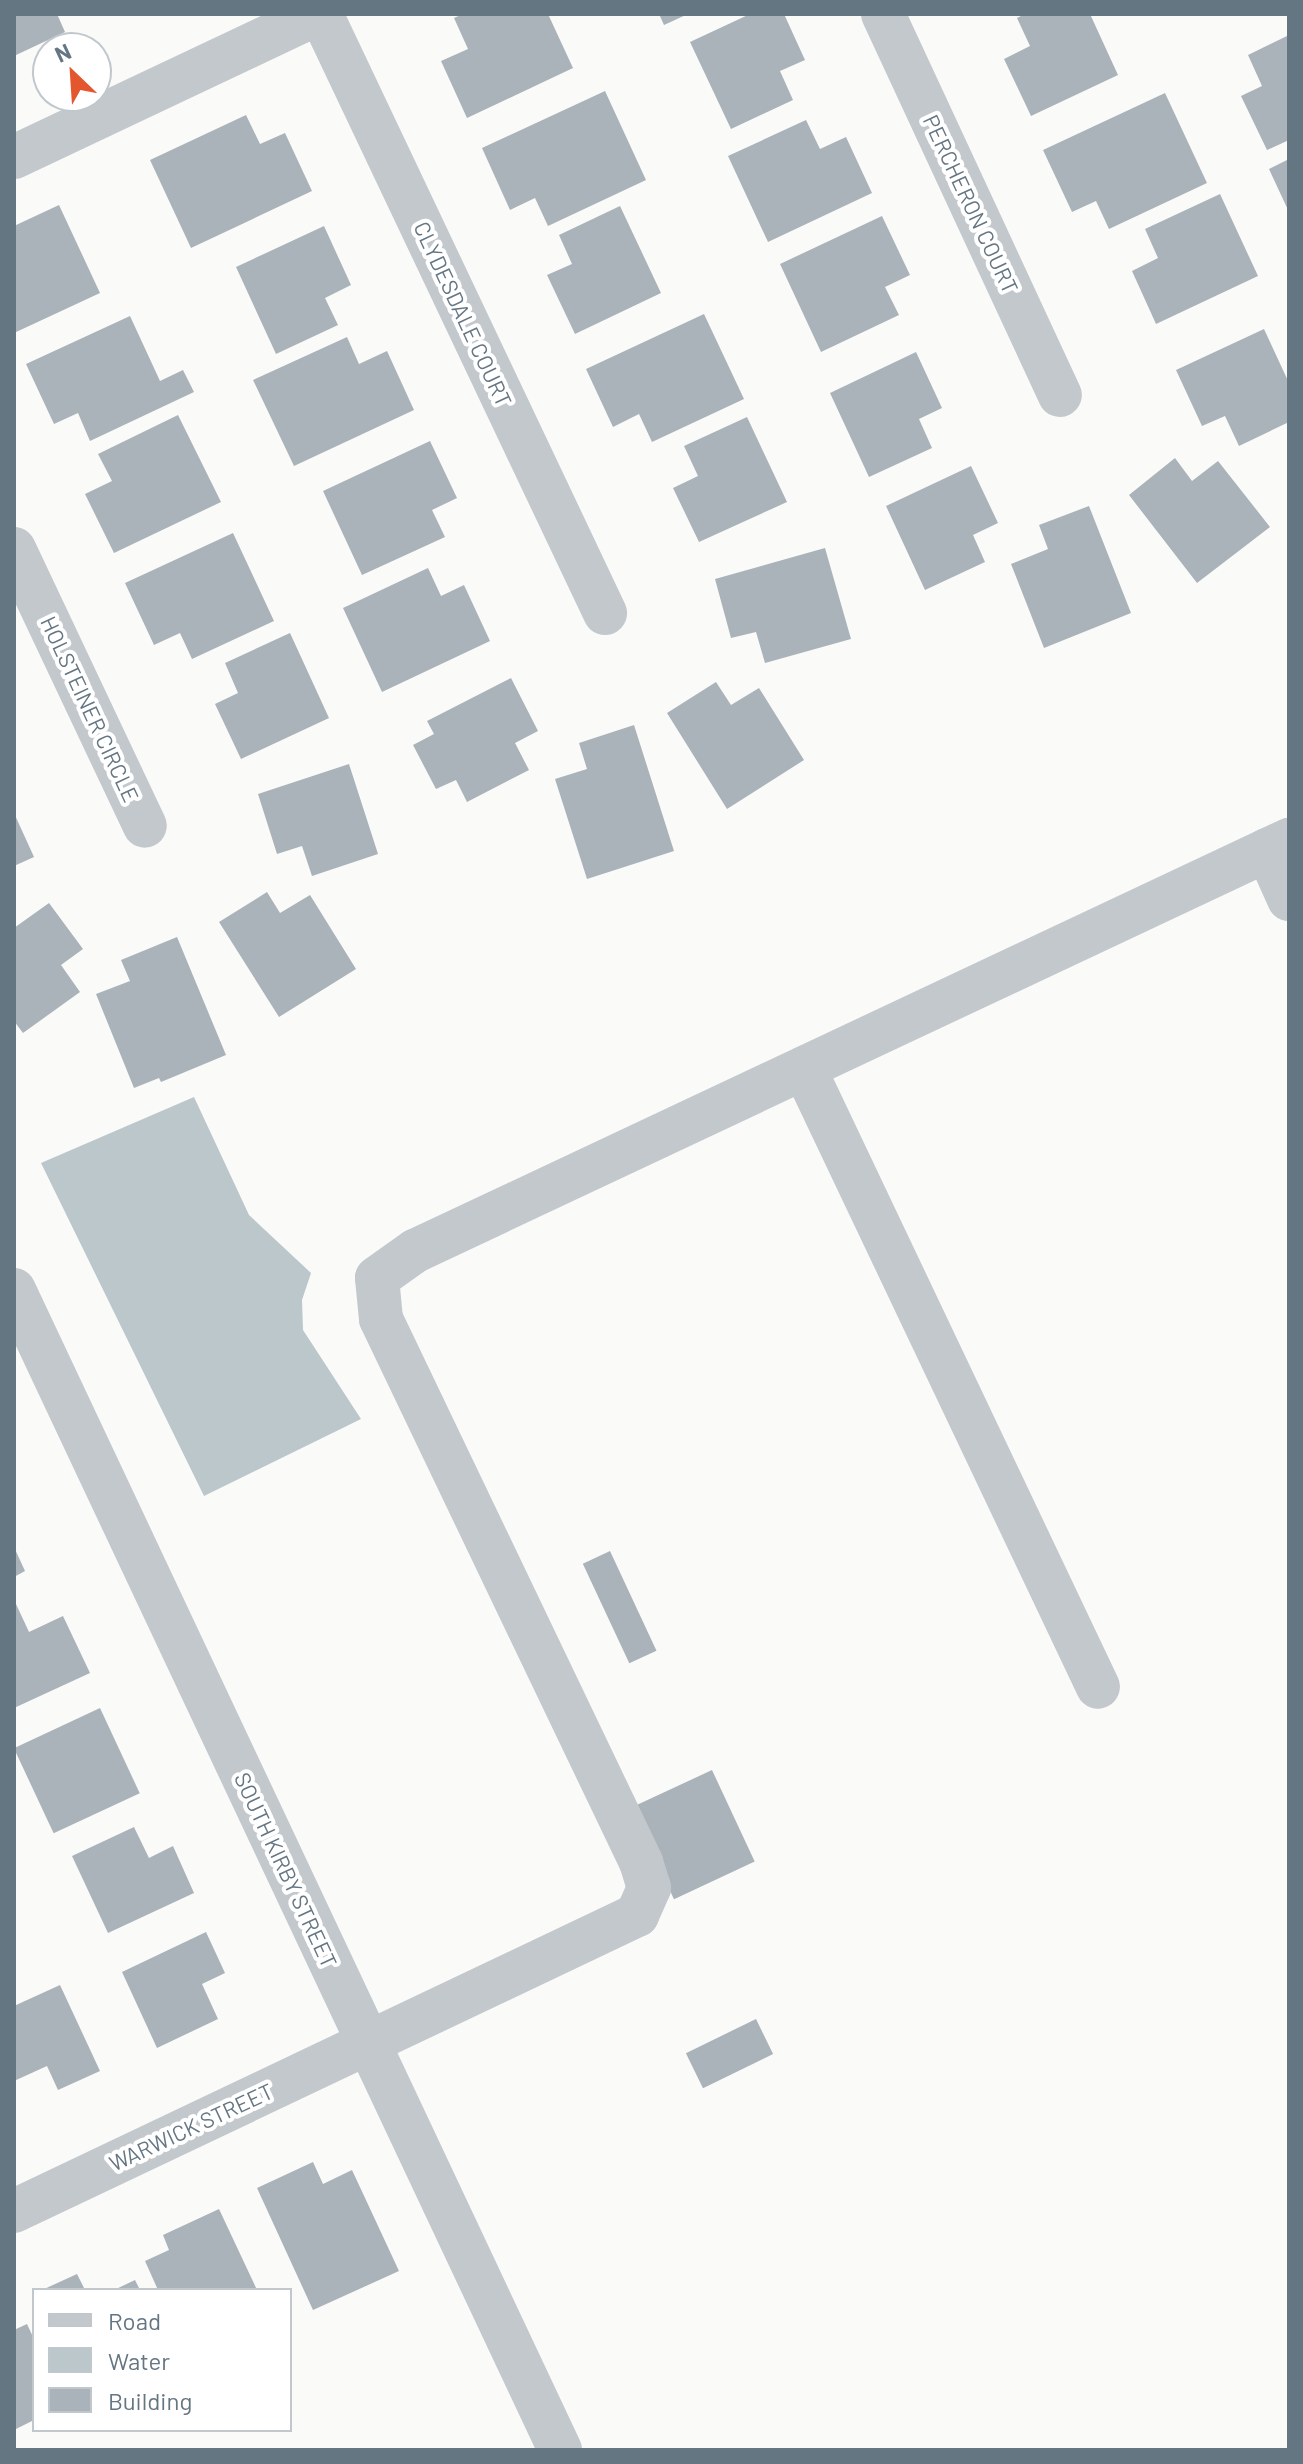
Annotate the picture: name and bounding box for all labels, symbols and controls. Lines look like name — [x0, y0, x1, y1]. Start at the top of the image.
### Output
north arrow — [32, 32, 112, 112]
text: N — [51, 37, 75, 67]
street label: PERCHERON COURT — [918, 110, 1024, 298]
street label: CLYDESDALE COURT — [409, 217, 517, 411]
street label: HOLSTEINER CIRCLE — [35, 612, 145, 806]
street label: SOUTH KIRBY STREET — [229, 1768, 343, 1972]
street label: WARWICK STREET — [105, 2078, 277, 2176]
legend — [32, 2288, 292, 2432]
text: Road — [108, 2306, 161, 2335]
text: Water — [108, 2346, 170, 2375]
text: Building — [108, 2386, 192, 2415]

